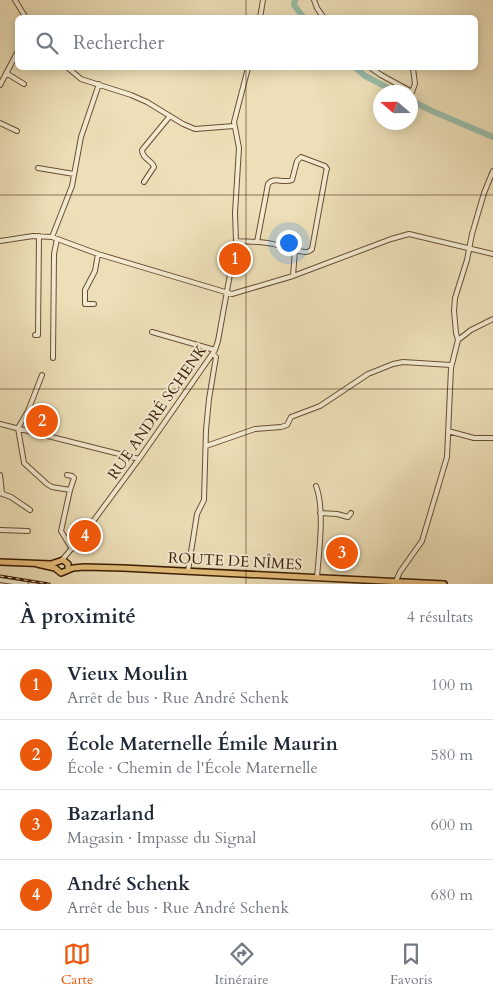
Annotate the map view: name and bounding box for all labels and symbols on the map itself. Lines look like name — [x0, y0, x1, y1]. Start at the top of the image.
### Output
north arrow — [373, 85, 418, 130]
your location — [276, 230, 302, 256]
pin: 1 — [219, 240, 251, 278]
street label: RUE ANDRÉ SCHENK — [103, 340, 212, 483]
pin: 2 — [26, 402, 58, 440]
pin: 4 — [69, 517, 101, 555]
pin: 3 — [326, 534, 358, 572]
street label: ROUTE DE NÎMES — [167, 547, 303, 574]

